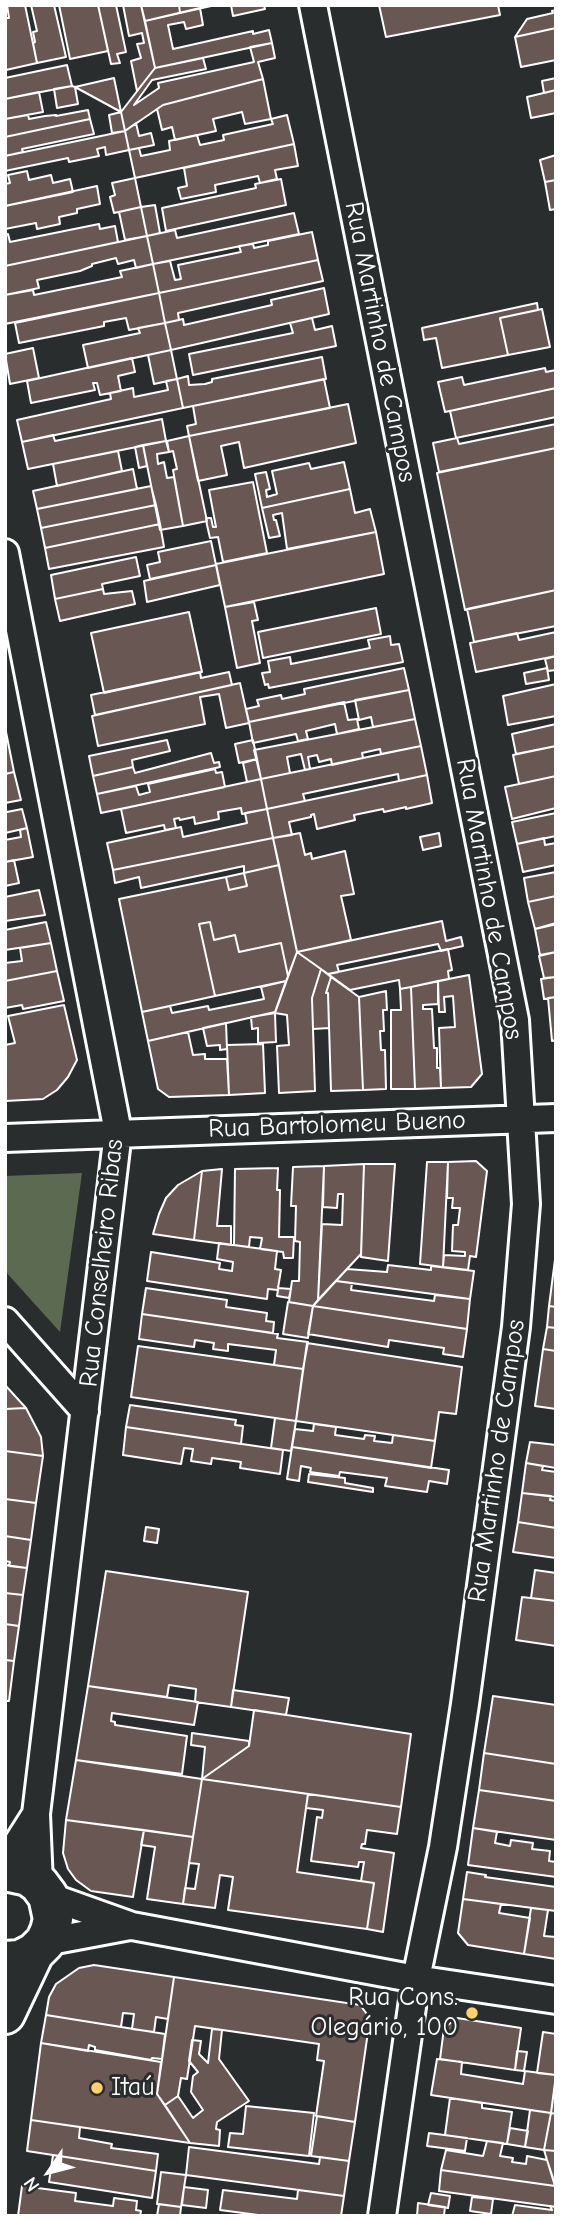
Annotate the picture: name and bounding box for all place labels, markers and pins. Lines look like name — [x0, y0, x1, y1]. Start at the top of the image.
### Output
place label: Rua Cons. Olegário, 100 — [310, 1982, 458, 2044]
marker: Rua Cons. Olegário, 100 — [464, 2005, 480, 2021]
place label: Itaú — [111, 2072, 155, 2104]
marker: Itaú — [89, 2080, 105, 2096]

